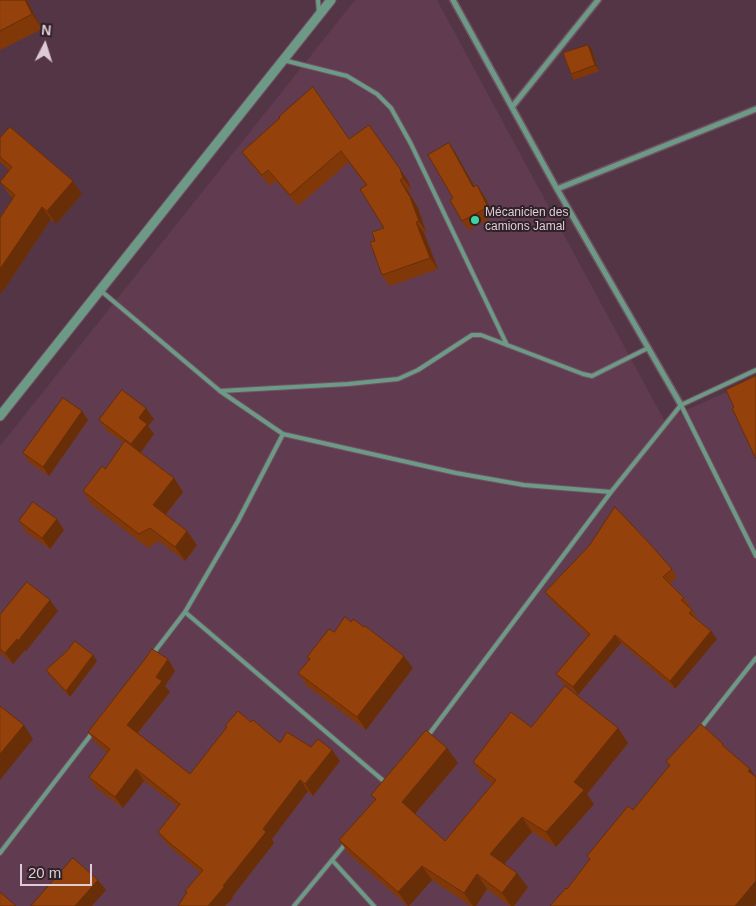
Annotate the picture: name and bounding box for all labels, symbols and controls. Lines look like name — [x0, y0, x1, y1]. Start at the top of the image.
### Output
north arrow — [20, 20, 70, 70]
text: N — [41, 22, 52, 38]
place label: Mécanicien des camions Jamal — [485, 206, 568, 234]
marker: Mécanicien des camions Jamal — [469, 214, 481, 226]
scale bar — [22, 854, 95, 886]
text: 20 m — [28, 864, 61, 881]

